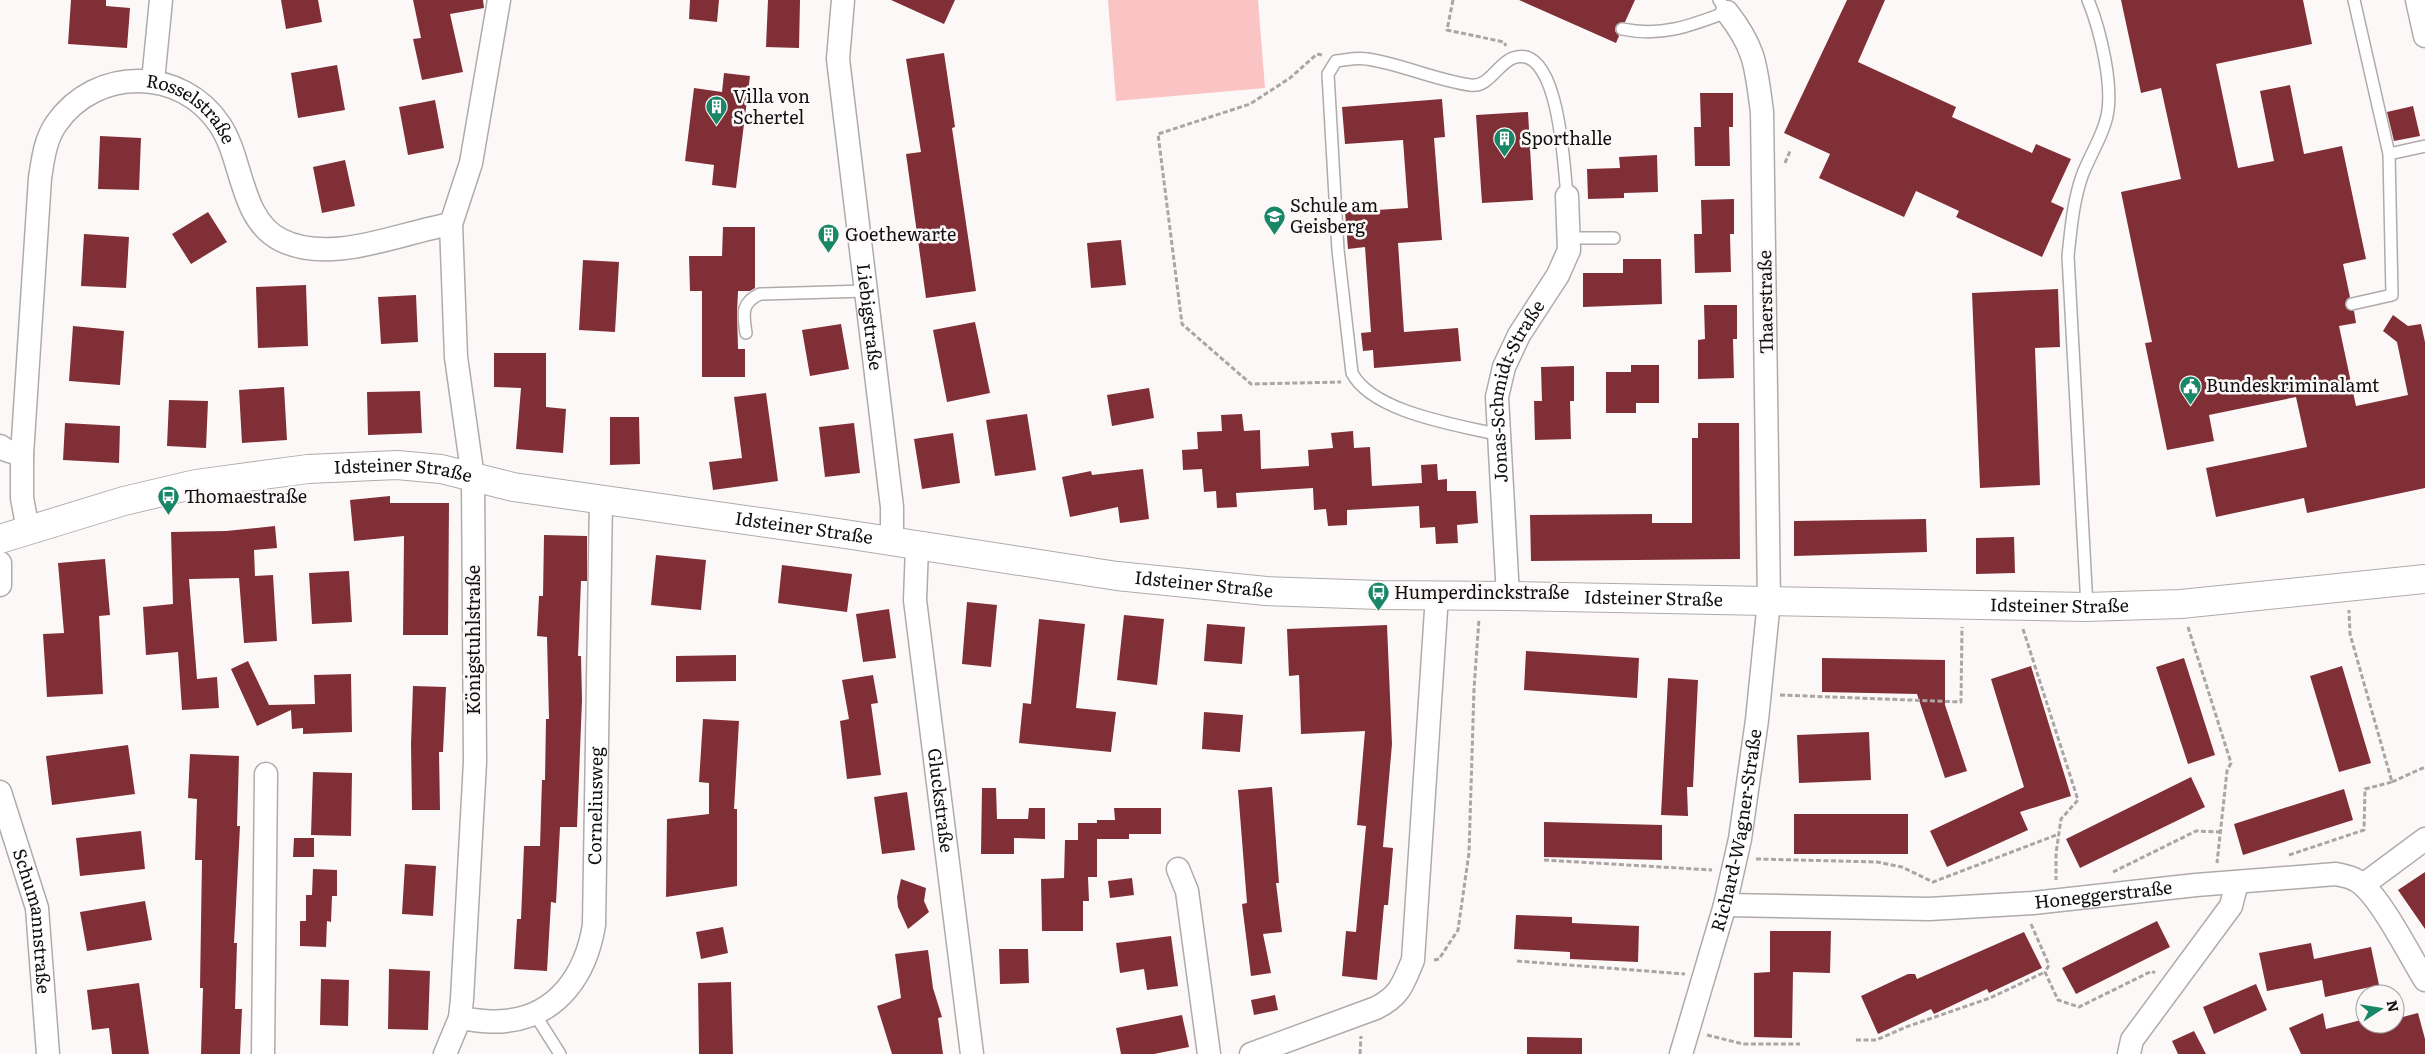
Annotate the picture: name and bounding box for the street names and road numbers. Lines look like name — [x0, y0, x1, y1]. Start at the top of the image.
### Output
street label: Rosselstraße — [145, 66, 243, 148]
street label: Thaerstraße — [1750, 250, 1779, 354]
street label: Liebigstraße — [851, 262, 890, 372]
street label: Jonas-Schmidt-Straße — [1482, 294, 1550, 484]
street label: Idsteiner Straße — [333, 450, 475, 488]
street label: Idsteiner Straße — [733, 504, 875, 550]
street label: Idsteiner Straße — [1133, 563, 1274, 603]
street label: Königstuhlstraße — [459, 565, 486, 715]
street label: Idsteiner Straße — [1584, 582, 1723, 612]
street label: Idsteiner Straße — [1990, 590, 2129, 619]
street label: Richard-Wagner-Straße — [1703, 727, 1768, 935]
street label: Corneliusweg — [580, 745, 609, 865]
street label: Gluckstraße — [922, 746, 962, 854]
street label: Schumannstraße — [7, 845, 58, 995]
street label: Honeggerstraße — [2033, 873, 2174, 915]

